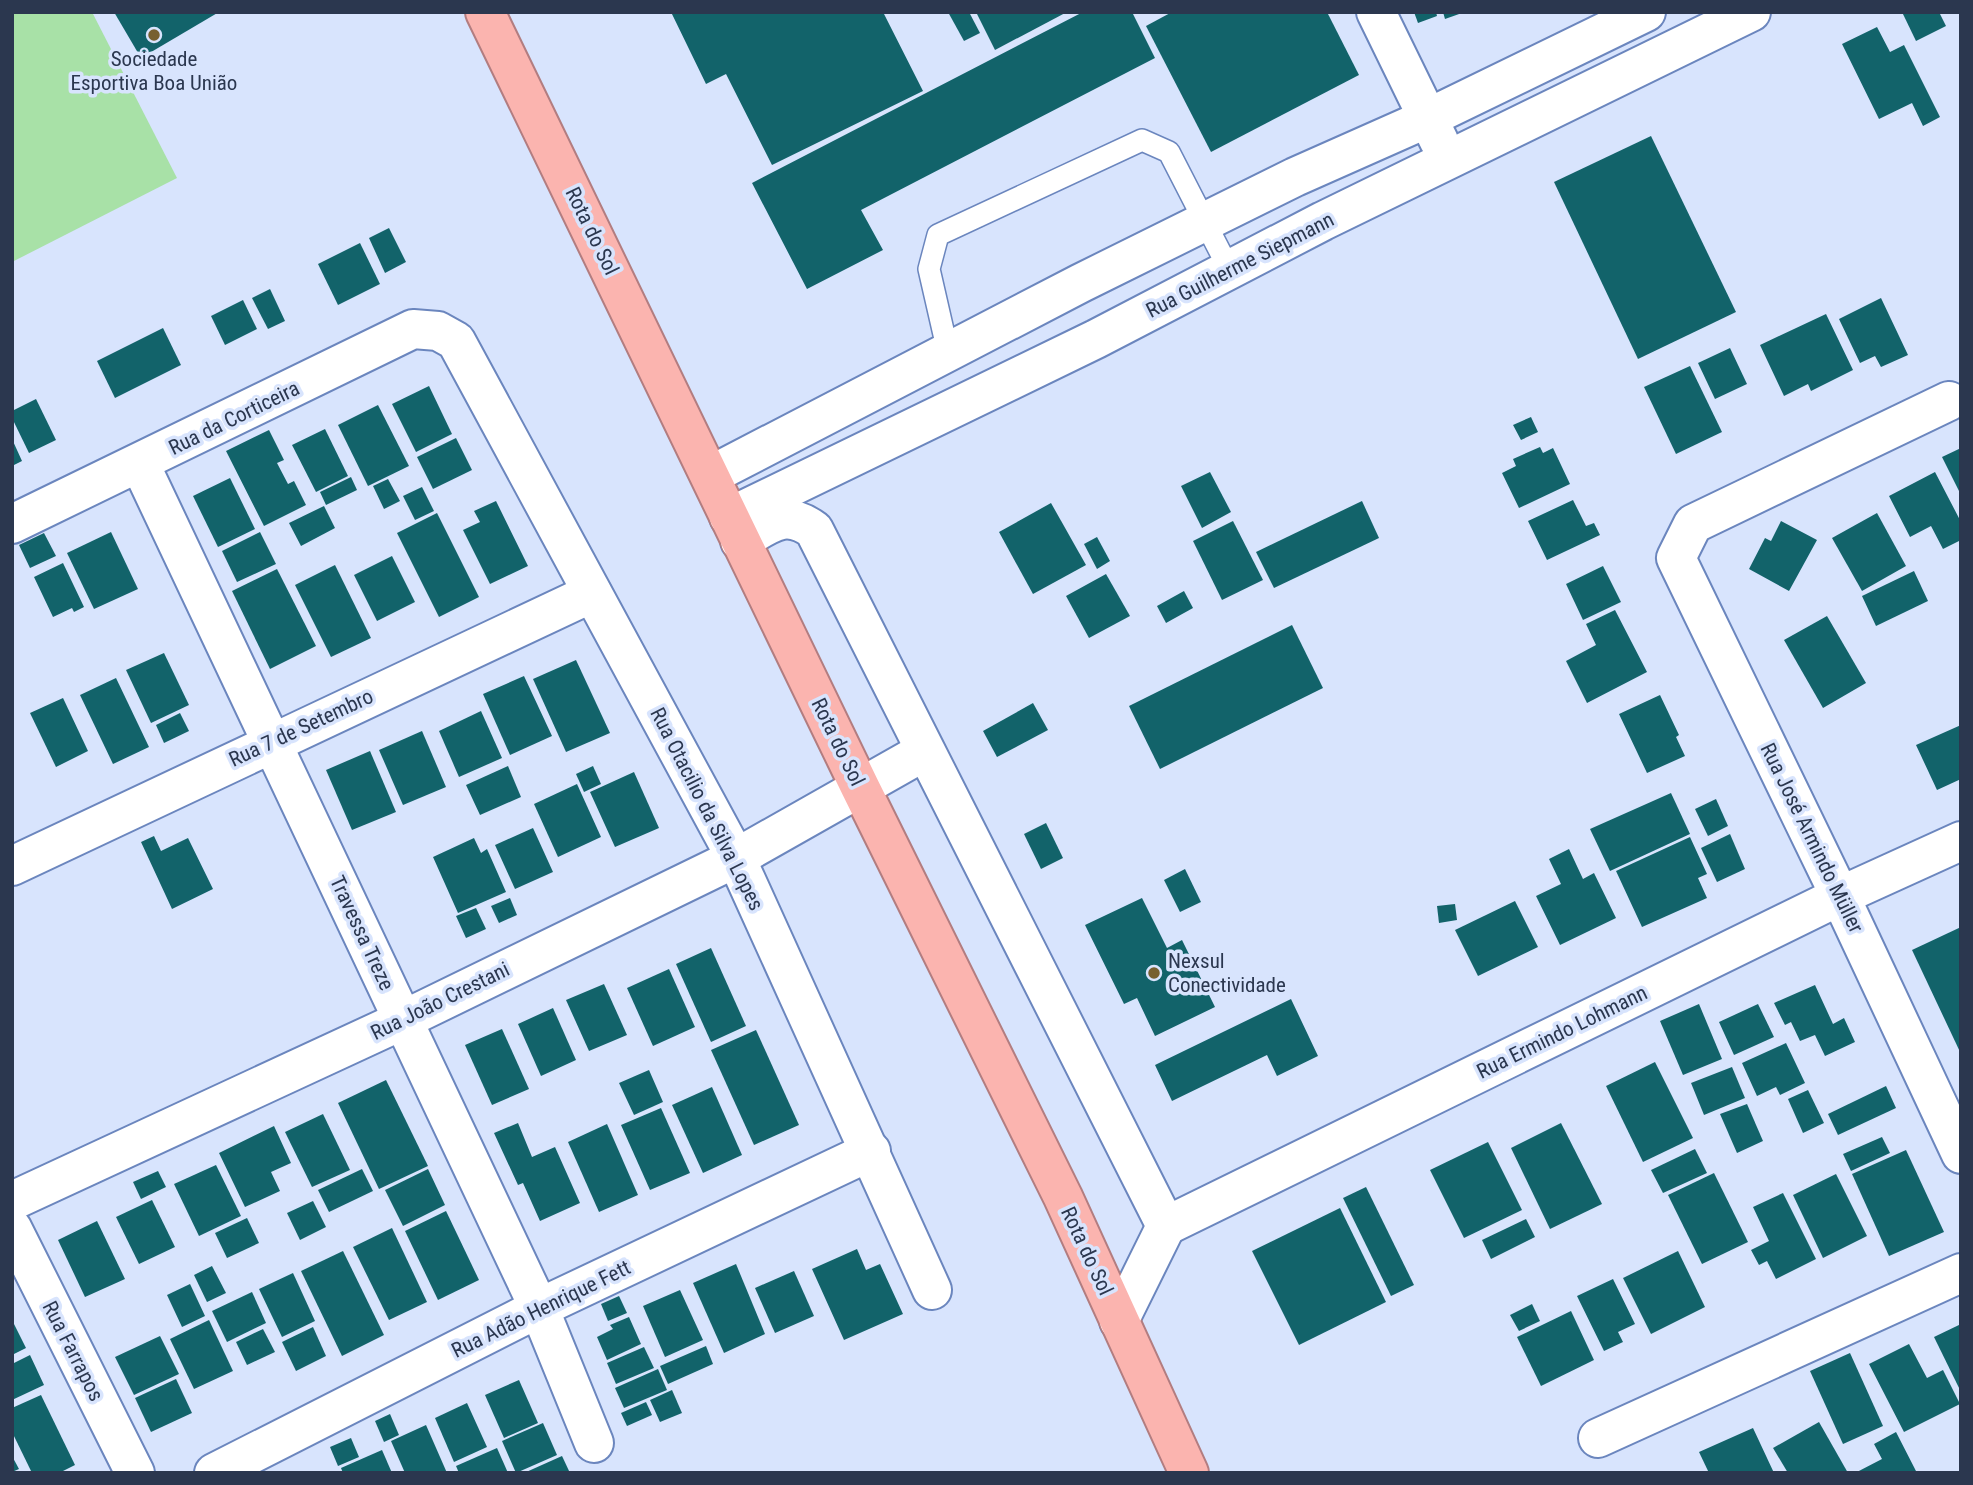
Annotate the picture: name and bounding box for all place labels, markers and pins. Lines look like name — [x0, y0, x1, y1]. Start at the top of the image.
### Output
marker: Sociedade Esportiva Boa União — [146, 27, 162, 43]
place label: Sociedade Esportiva Boa União — [71, 47, 237, 95]
place label: Nexsul Conectividade — [1168, 949, 1286, 997]
marker: Nexsul Conectividade — [1146, 965, 1162, 981]

